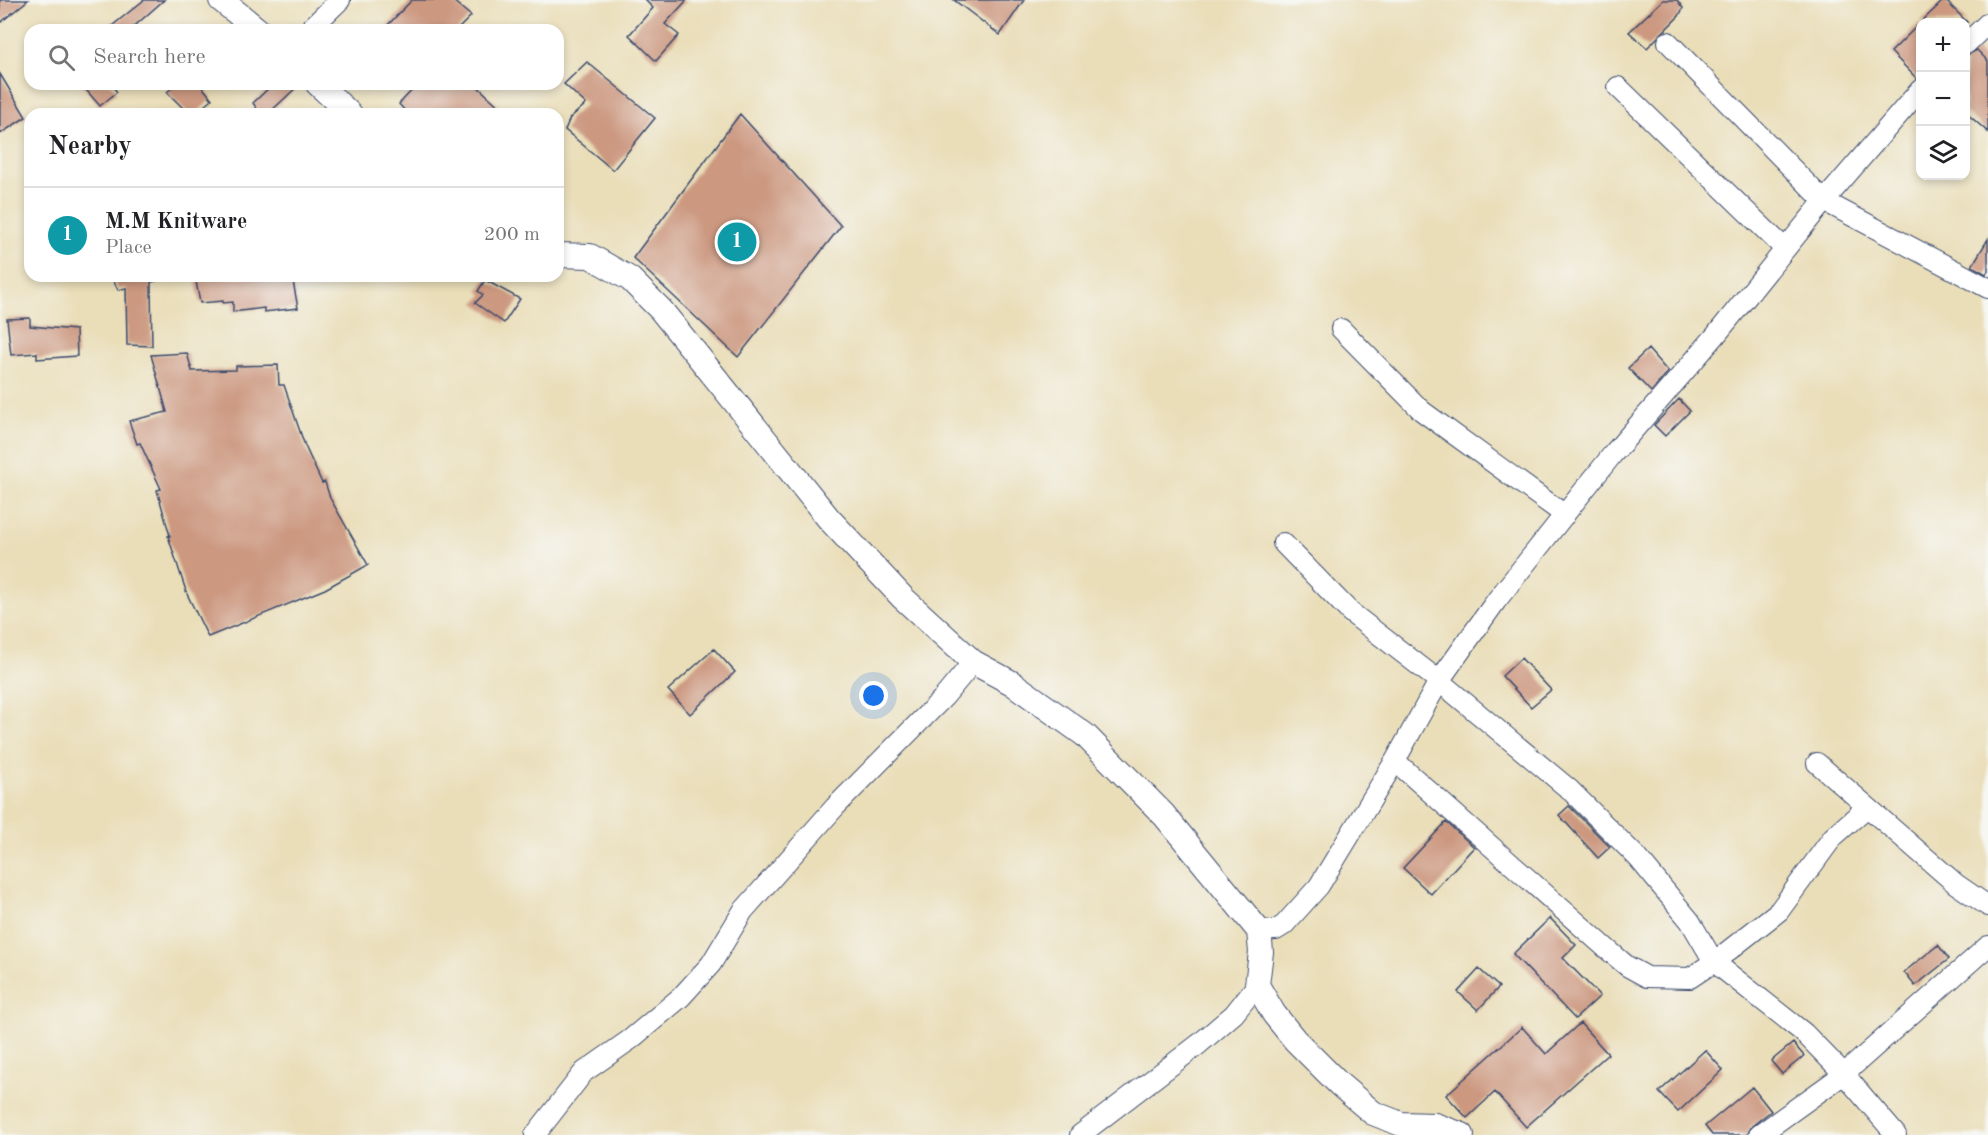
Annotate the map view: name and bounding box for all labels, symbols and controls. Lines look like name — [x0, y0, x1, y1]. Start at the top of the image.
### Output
map controls — [1916, 18, 1970, 180]
button: + — [1916, 18, 1970, 72]
search box — [24, 24, 564, 90]
icon: search — [45, 41, 78, 74]
text: Search here — [93, 46, 206, 68]
button: − — [1916, 72, 1970, 126]
button: layers — [1916, 126, 1970, 180]
text: Nearby — [48, 134, 132, 160]
text: M.M Knitware — [105, 211, 247, 233]
pin: 1 — [718, 220, 756, 264]
text: 1 — [62, 225, 73, 245]
text: 200 m — [484, 225, 540, 245]
text: Place — [105, 238, 152, 258]
your location — [859, 681, 888, 710]

